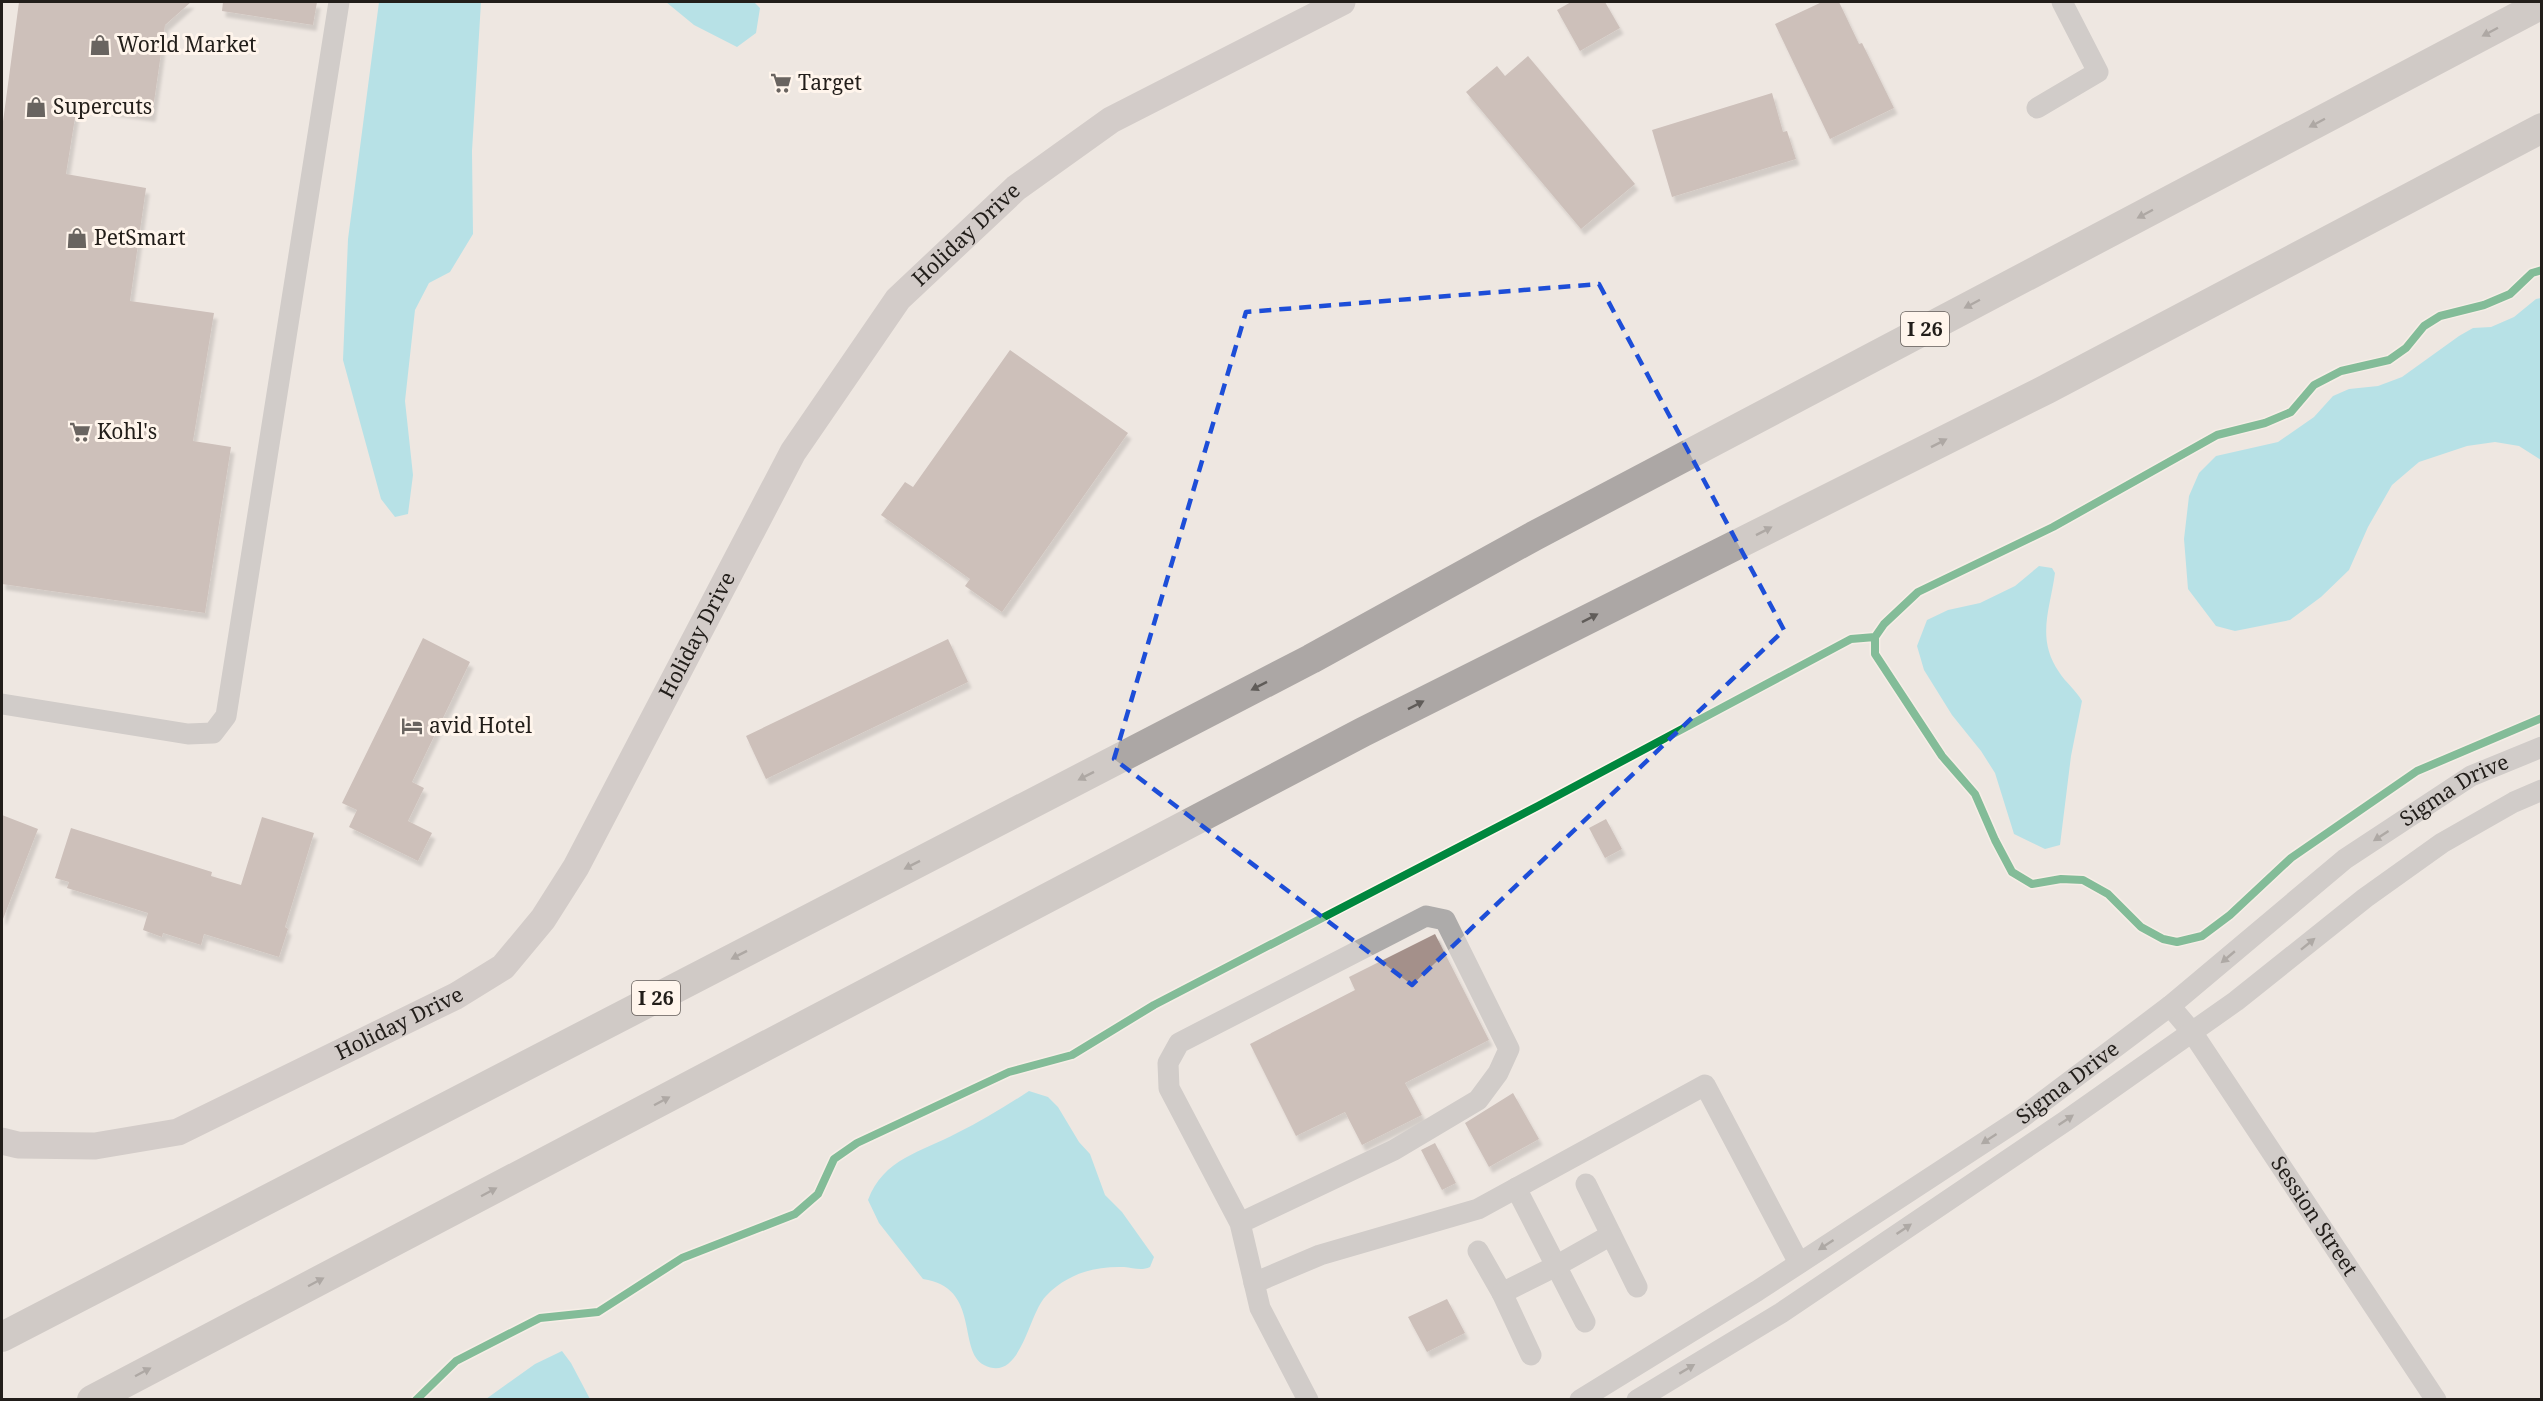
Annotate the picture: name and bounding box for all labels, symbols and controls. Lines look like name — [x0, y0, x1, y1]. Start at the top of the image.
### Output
one-way arrow — [2481, 27, 2498, 37]
place label: World Market — [117, 30, 257, 58]
shop icon: World Market — [88, 33, 112, 57]
place label: Target — [798, 68, 862, 96]
supermarket icon: Target — [769, 71, 793, 95]
place label: Supercuts — [53, 92, 152, 120]
shop icon: Supercuts — [24, 95, 48, 119]
one-way arrow — [2309, 118, 2326, 128]
street label: Holiday Drive — [905, 176, 1026, 292]
one-way arrow — [2136, 209, 2153, 218]
place label: PetSmart — [94, 223, 186, 251]
shop icon: PetSmart — [65, 226, 89, 250]
one-way arrow — [1964, 300, 1981, 309]
road number: I 26 — [1901, 312, 1949, 346]
place label: Kohl's — [97, 417, 157, 445]
supermarket icon: Kohl's — [68, 420, 92, 444]
one-way arrow — [1930, 438, 1947, 448]
one-way arrow — [1756, 526, 1773, 535]
street label: Holiday Drive — [652, 567, 741, 703]
one-way arrow — [1582, 613, 1599, 623]
one-way arrow — [1250, 681, 1267, 691]
one-way arrow — [1407, 701, 1424, 710]
place label: avid Hotel — [429, 711, 532, 739]
hotel icon: avid Hotel — [400, 714, 424, 738]
street label: Sigma Drive — [2394, 747, 2513, 832]
one-way arrow — [1077, 771, 1094, 781]
one-way arrow — [2373, 830, 2389, 842]
one-way arrow — [904, 861, 921, 870]
one-way arrow — [2300, 937, 2316, 950]
one-way arrow — [731, 950, 748, 960]
one-way arrow — [2220, 951, 2236, 964]
street label: Holiday Drive — [330, 980, 468, 1066]
road number: I 26 — [632, 981, 680, 1015]
street label: Sigma Drive — [2010, 1034, 2124, 1130]
one-way arrow — [653, 1096, 670, 1106]
one-way arrow — [2057, 1114, 2073, 1126]
one-way arrow — [1981, 1133, 1998, 1144]
street label: Session Street — [2265, 1150, 2365, 1281]
one-way arrow — [480, 1187, 498, 1197]
one-way arrow — [1896, 1224, 1912, 1235]
one-way arrow — [1818, 1239, 1834, 1250]
one-way arrow — [308, 1277, 325, 1287]
one-way arrow — [1679, 1364, 1695, 1375]
one-way arrow — [135, 1368, 152, 1377]

